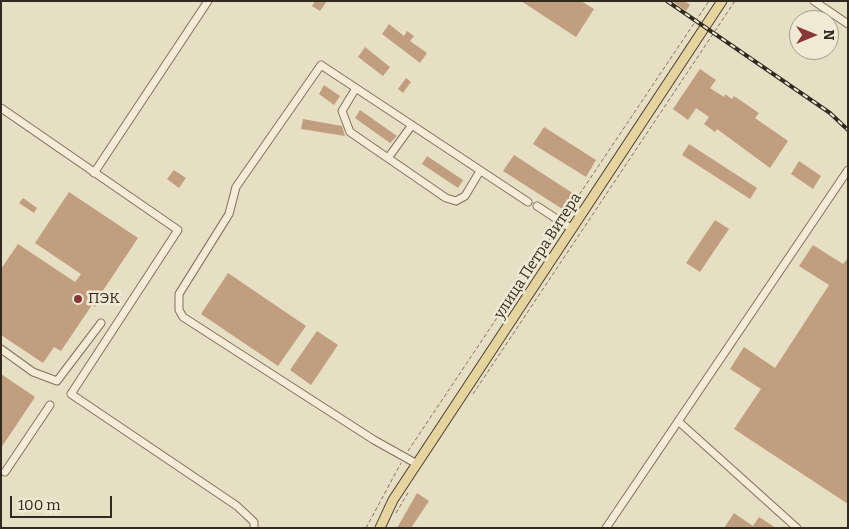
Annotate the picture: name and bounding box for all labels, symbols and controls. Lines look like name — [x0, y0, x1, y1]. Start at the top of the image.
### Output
north arrow — [789, 10, 839, 60]
text: N — [820, 30, 837, 40]
street label: улица Петра Витера — [491, 190, 585, 322]
place label: ПЭК — [88, 290, 120, 308]
marker: ПЭК — [72, 293, 84, 305]
scale bar — [12, 486, 115, 518]
text: 100 m — [18, 496, 61, 514]

